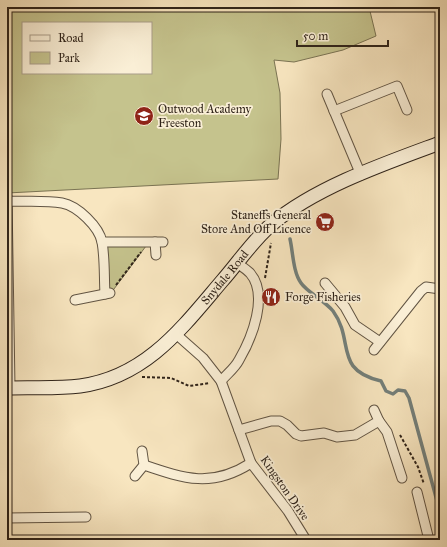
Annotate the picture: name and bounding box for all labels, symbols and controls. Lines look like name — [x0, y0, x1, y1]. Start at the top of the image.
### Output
legend — [22, 22, 152, 74]
scale bar — [297, 22, 388, 48]
text: 50 m — [303, 29, 328, 43]
text: Road — [58, 31, 84, 45]
text: Park — [58, 51, 80, 65]
place label: Outwood Academy Freeston — [158, 102, 251, 130]
school or university icon: Outwood Academy Freeston — [133, 105, 155, 127]
place label: Staneffs General Store And Off Licence — [201, 208, 312, 236]
supermarket icon: Staneffs General Store And Off Licence — [314, 211, 336, 233]
street label: Snydale Road — [198, 247, 251, 307]
restaurant icon: Forge Fisheries — [260, 286, 282, 308]
place label: Forge Fisheries — [285, 290, 361, 305]
street label: Kingston Drive — [257, 453, 312, 524]

